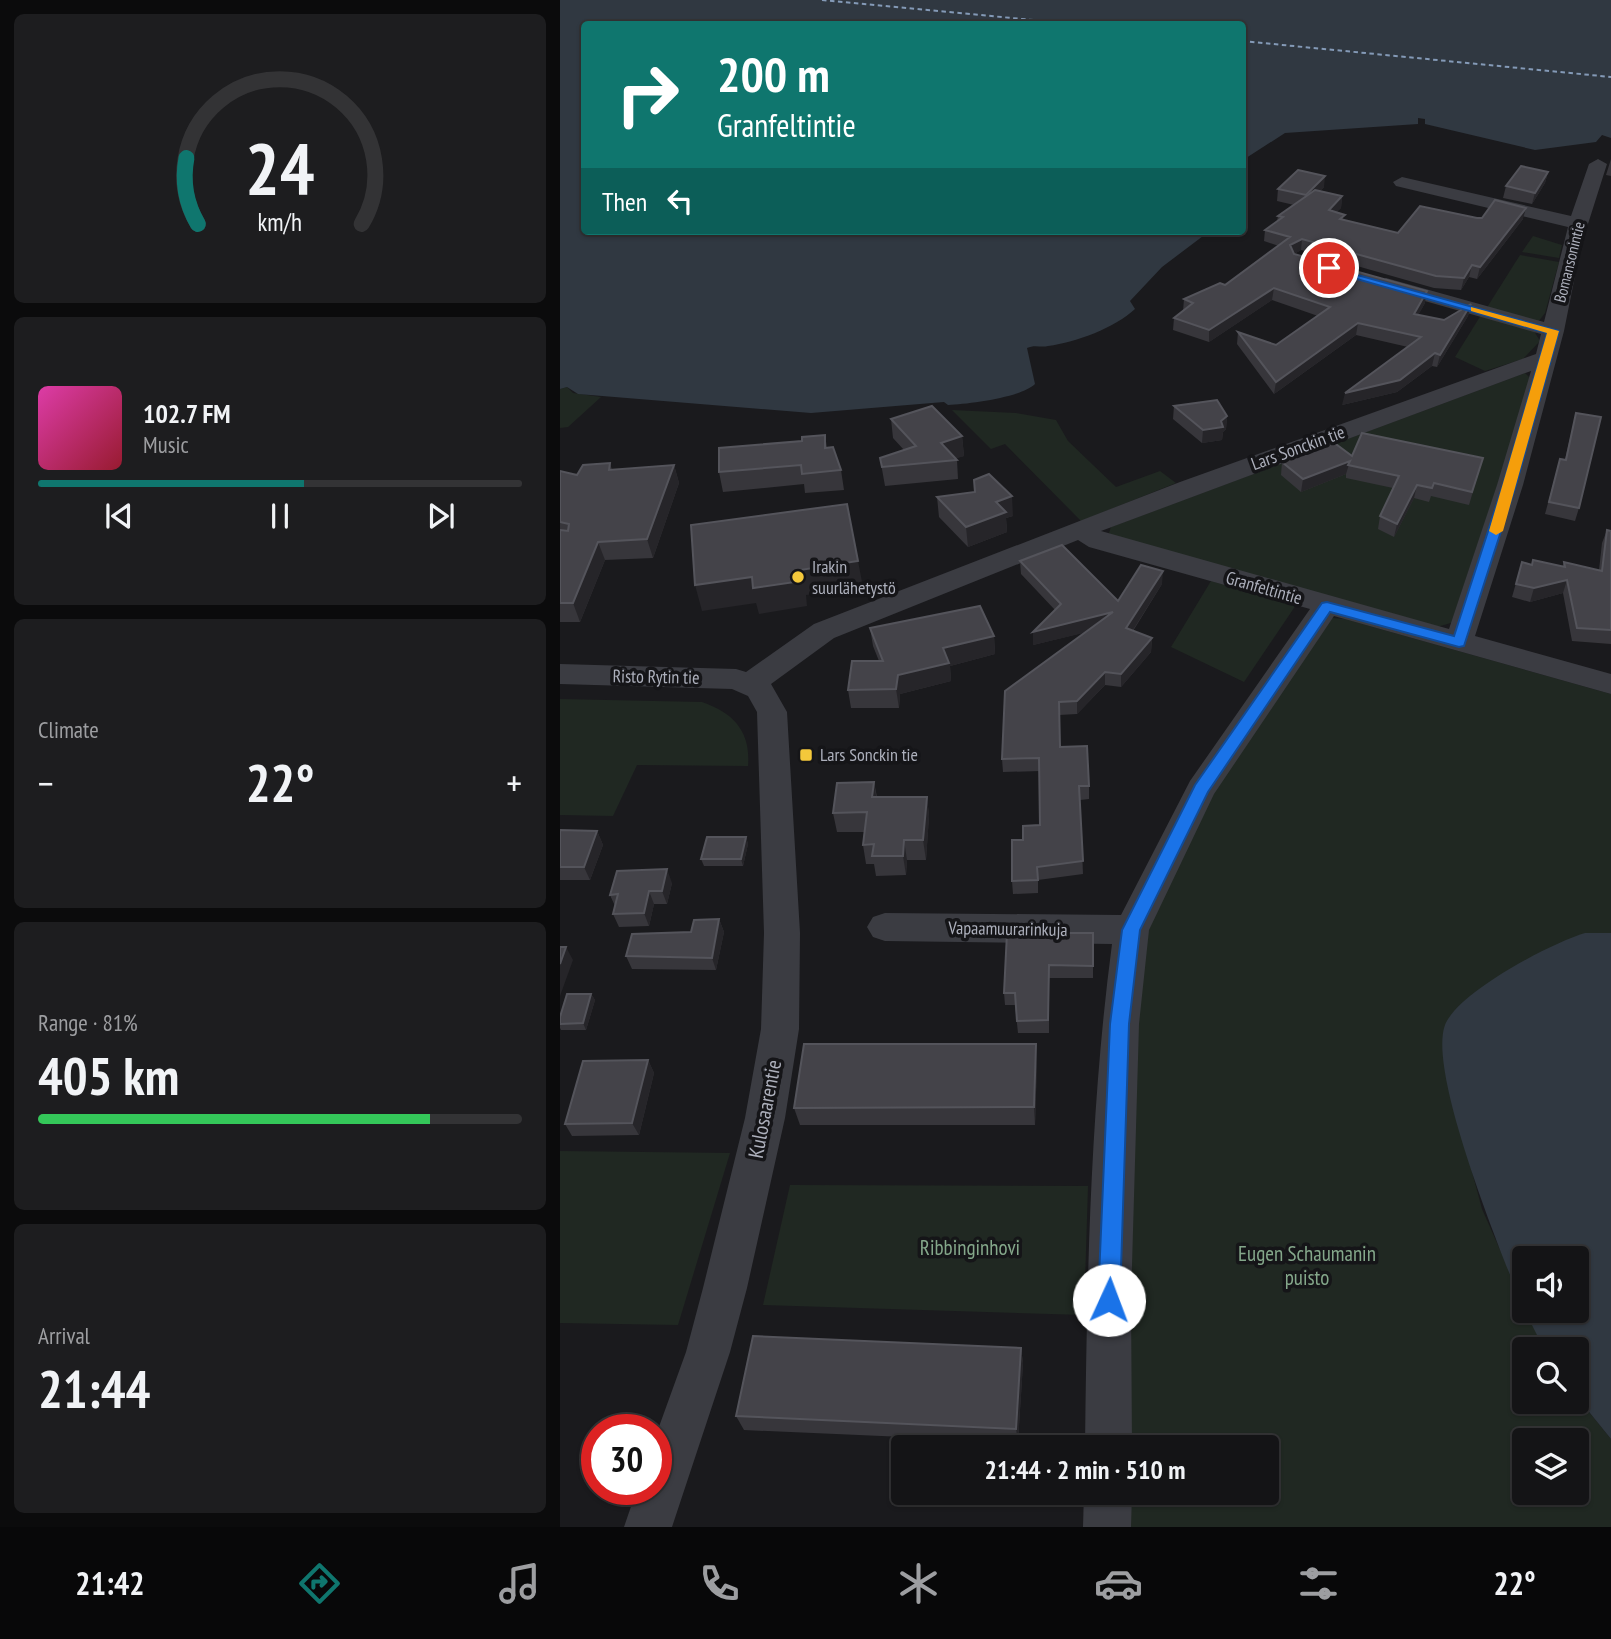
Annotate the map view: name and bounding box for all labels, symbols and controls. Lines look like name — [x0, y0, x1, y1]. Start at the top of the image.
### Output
text: 200 m — [717, 42, 830, 106]
icon: right — [602, 49, 693, 140]
text: Granfeltintie — [717, 104, 856, 146]
text: 24 — [245, 121, 315, 215]
icon: left — [661, 182, 699, 220]
text: Then — [602, 185, 647, 218]
text: km/h — [258, 206, 302, 238]
street label: Bomansonintie — [1549, 220, 1589, 304]
pin — [1299, 238, 1359, 298]
icon: arrive — [1310, 249, 1348, 287]
text: 102.7 FM — [143, 397, 231, 430]
street label: Lars Sonckin tie — [1248, 420, 1348, 475]
text: Music — [143, 430, 189, 459]
icon: previous — [100, 497, 138, 535]
icon: pause — [261, 497, 299, 535]
icon: next — [422, 497, 460, 535]
place label: Irakin suurlähetystö — [812, 555, 896, 599]
street label: Granfeltintie — [1223, 566, 1305, 609]
marker: Irakin suurlähetystö — [790, 569, 806, 585]
street label: Risto Rytin tie — [612, 664, 700, 689]
text: Climate — [38, 715, 99, 744]
place label: Lars Sonckin tie — [820, 743, 918, 766]
marker: Lars Sonckin tie — [798, 747, 814, 763]
text: 22° — [246, 749, 314, 816]
text: − — [38, 758, 54, 807]
text: + — [506, 758, 522, 807]
street label: Vapaamuurarinkuja — [947, 916, 1068, 941]
text: Range · 81% — [38, 1008, 138, 1037]
text: 405 km — [38, 1042, 179, 1109]
street label: Kulosaarentie — [742, 1057, 787, 1160]
park label: Ribbinginhovi — [920, 1234, 1020, 1261]
park label: Eugen Schaumanin puisto — [1238, 1240, 1376, 1291]
map controls — [1512, 1246, 1589, 1505]
button: sound — [1512, 1246, 1589, 1323]
position arrow — [1072, 1263, 1146, 1337]
text: Arrival — [38, 1321, 90, 1350]
button: search — [1512, 1337, 1589, 1414]
text: 21:44 — [38, 1355, 150, 1422]
speed limit sign: 30 — [581, 1414, 672, 1505]
button: layers — [1512, 1428, 1589, 1505]
text: 21:44 · 2 min · 510 m — [985, 1453, 1185, 1486]
icon: directions — [295, 1559, 344, 1608]
icon: music — [495, 1559, 544, 1608]
icon: phone — [695, 1559, 744, 1608]
icon: climate — [894, 1559, 943, 1608]
icon: car — [1094, 1559, 1143, 1608]
icon: filters — [1294, 1559, 1343, 1608]
text: 21:42 — [75, 1562, 145, 1604]
text: 22° — [1493, 1562, 1536, 1604]

